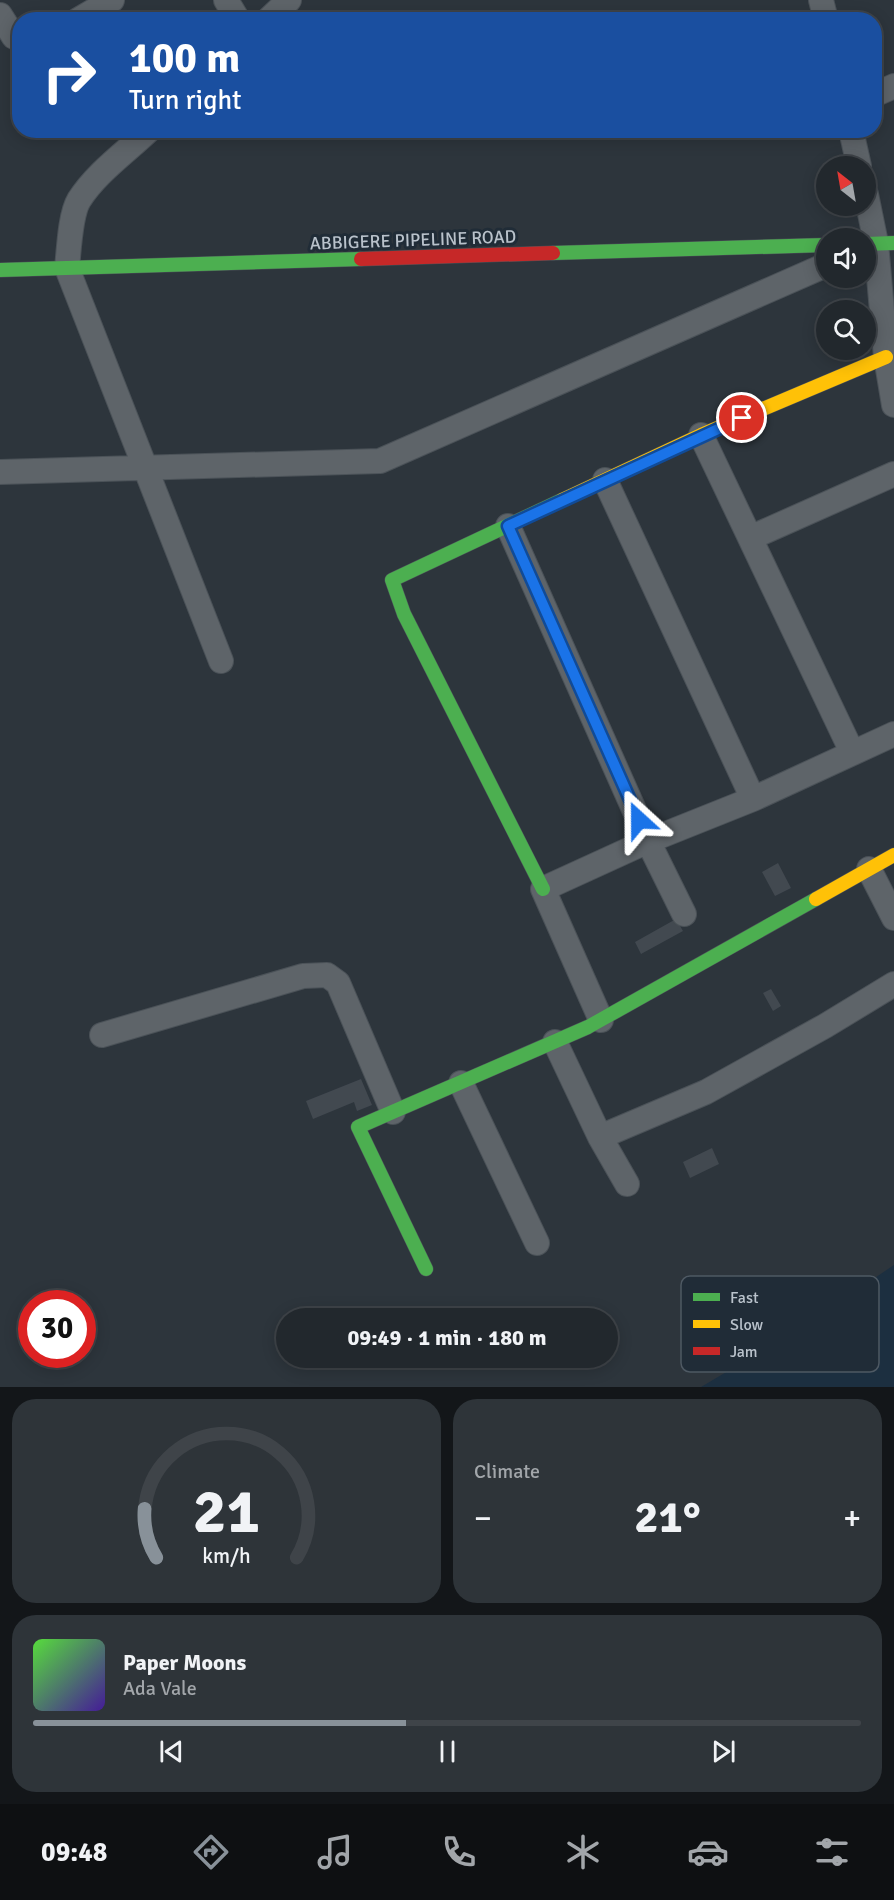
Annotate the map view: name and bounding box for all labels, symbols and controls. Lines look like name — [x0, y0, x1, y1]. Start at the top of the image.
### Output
text: 100 m — [129, 33, 240, 84]
icon: right — [30, 36, 108, 114]
text: Turn right — [129, 84, 242, 117]
north arrow — [816, 156, 876, 216]
map controls — [816, 156, 876, 360]
street label: ABBIGERE PIPELINE ROAD — [309, 225, 517, 255]
button: sound — [816, 228, 876, 288]
button: search — [816, 300, 876, 360]
pin — [716, 392, 767, 443]
icon: arrive — [725, 401, 758, 434]
position arrow — [607, 788, 671, 852]
legend — [681, 1276, 879, 1372]
text: Fast — [730, 1288, 759, 1308]
speed limit sign: 30 — [18, 1290, 96, 1368]
text: Slow — [730, 1315, 764, 1335]
text: 09:49 · 1 min · 180 m — [347, 1324, 547, 1351]
text: Jam — [730, 1342, 758, 1362]
text: Climate — [474, 1459, 540, 1484]
text: 21 — [193, 1473, 260, 1550]
text: 21° — [634, 1490, 701, 1545]
text: − — [474, 1498, 492, 1539]
text: + — [843, 1498, 861, 1539]
text: km/h — [202, 1543, 251, 1569]
text: Paper Moons — [123, 1649, 246, 1676]
text: Ada Vale — [123, 1676, 197, 1701]
icon: previous — [155, 1735, 188, 1768]
icon: pause — [431, 1735, 464, 1768]
icon: next — [707, 1735, 740, 1768]
icon: directions — [190, 1831, 232, 1873]
icon: music — [314, 1831, 356, 1873]
icon: phone — [438, 1831, 480, 1873]
icon: climate — [562, 1831, 604, 1873]
icon: car — [687, 1831, 729, 1873]
icon: filters — [811, 1831, 853, 1873]
text: 09:48 — [41, 1836, 107, 1869]

